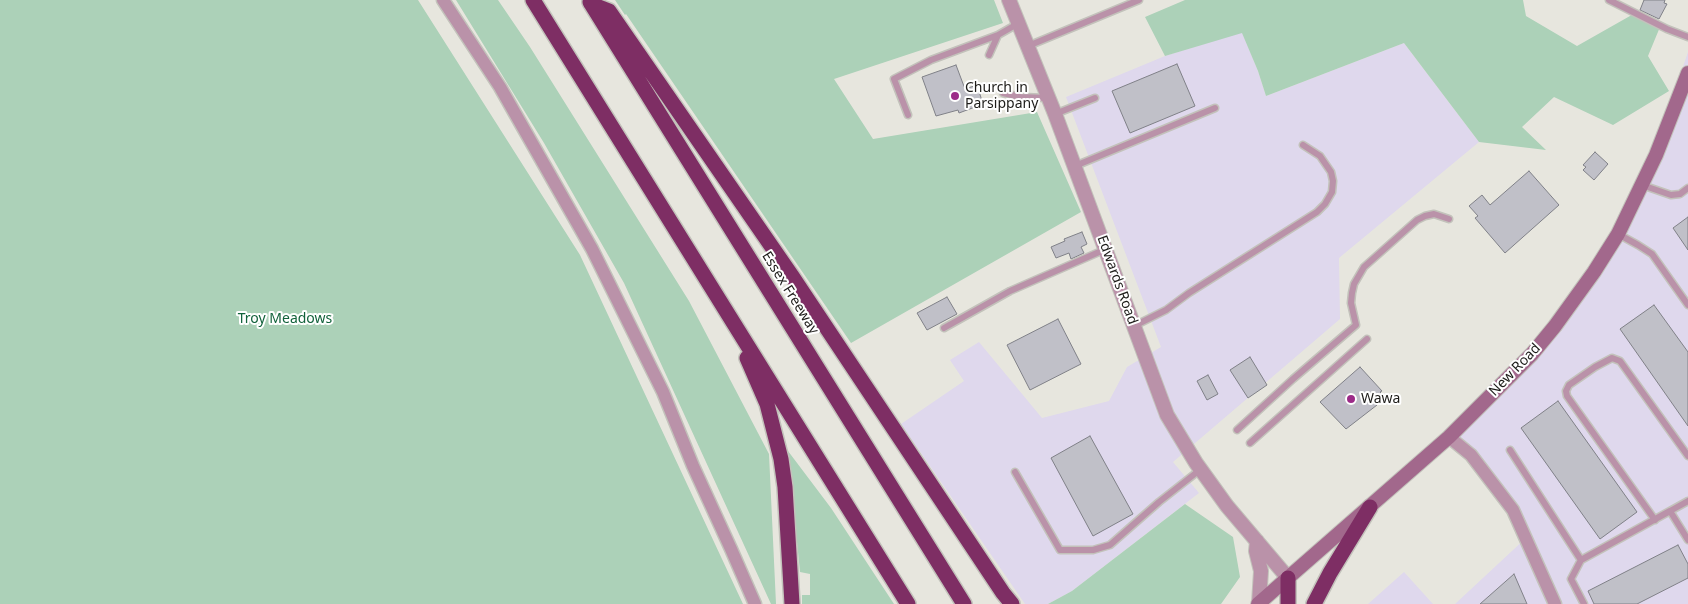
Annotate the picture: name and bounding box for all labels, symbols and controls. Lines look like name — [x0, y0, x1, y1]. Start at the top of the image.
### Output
place label: Church in Parsippany — [965, 80, 1038, 112]
marker: Church in Parsippany — [949, 90, 961, 102]
street label: Edwards Road — [1093, 233, 1141, 327]
street label: Essex Freeway — [758, 249, 822, 337]
park label: Troy Meadows — [238, 311, 332, 327]
street label: New Road — [1486, 340, 1544, 400]
place label: Wawa — [1361, 391, 1400, 407]
marker: Wawa — [1345, 393, 1357, 405]

